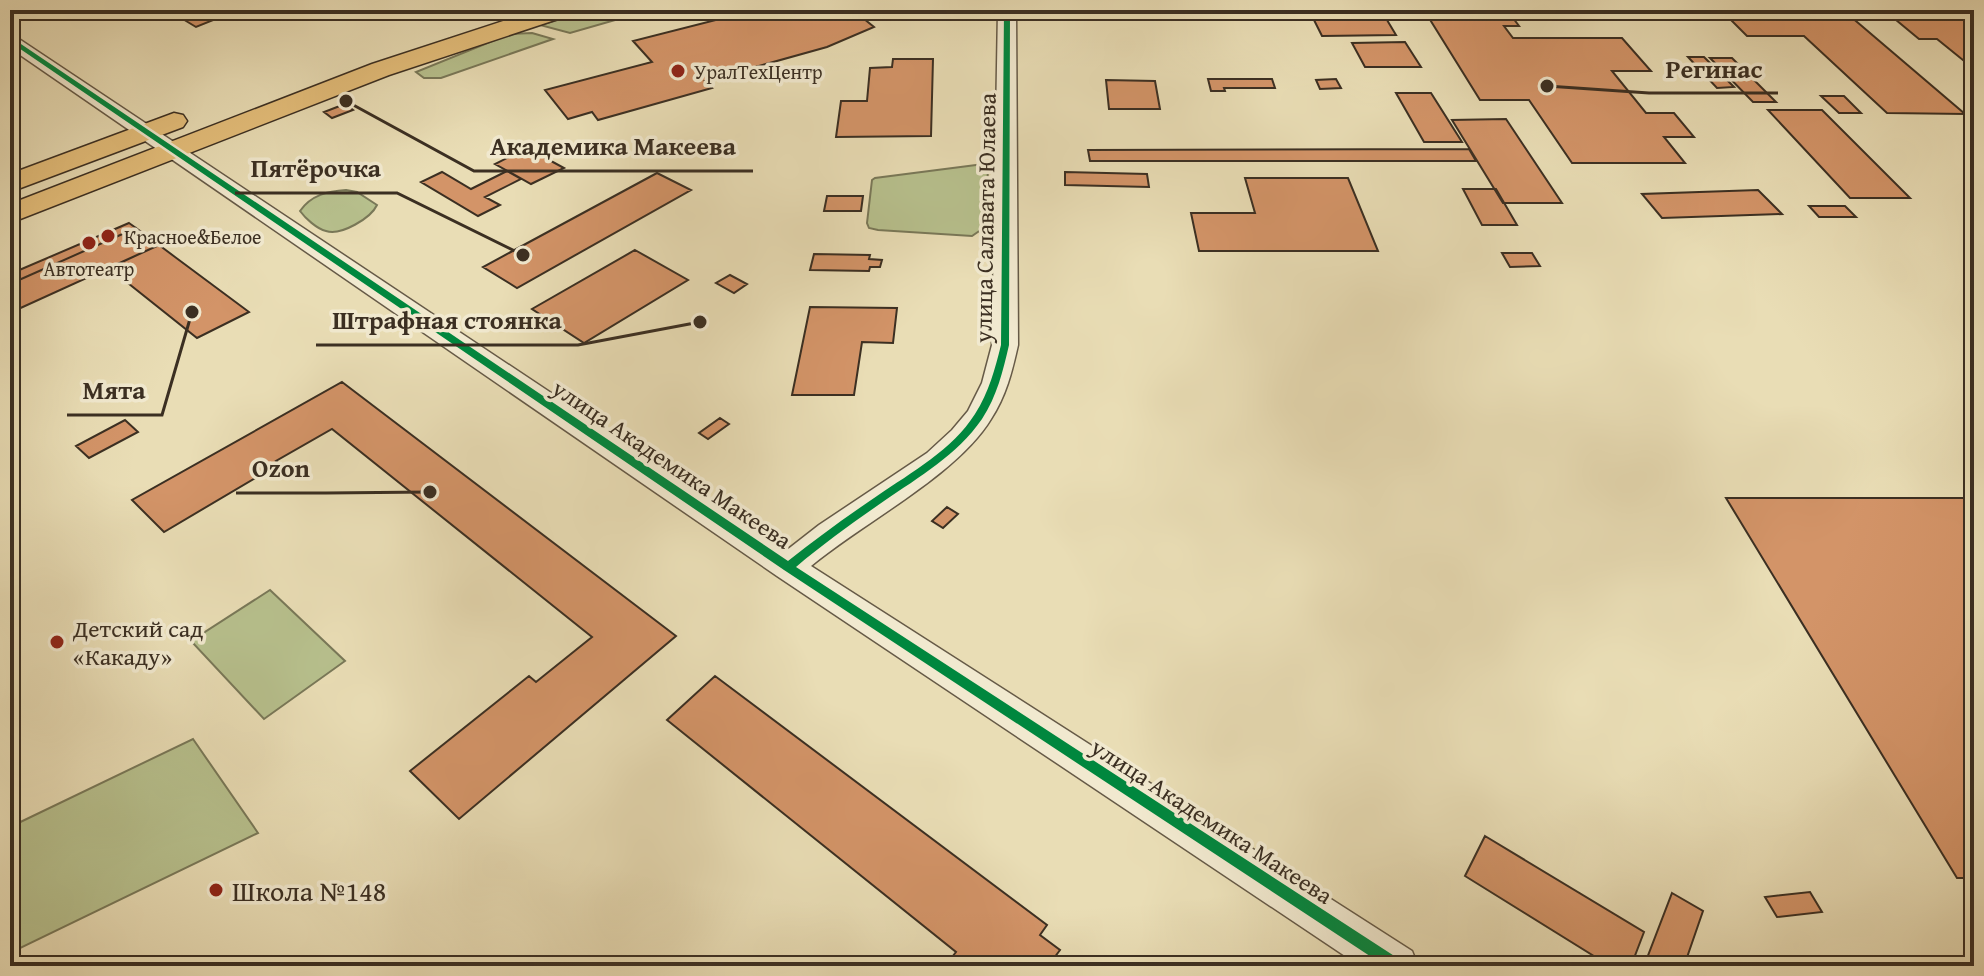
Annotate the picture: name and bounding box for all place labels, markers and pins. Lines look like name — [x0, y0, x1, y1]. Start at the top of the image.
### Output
callout: Регинас — [1649, 43, 1778, 93]
place label: УралТехЦентр — [694, 57, 823, 86]
marker: УралТехЦентр — [669, 62, 687, 80]
callout: Академика Макеева — [474, 121, 753, 171]
callout: Пятёрочка — [235, 143, 397, 193]
place label: Красное&Белое — [124, 222, 262, 251]
marker: Красное&Белое — [99, 227, 117, 245]
marker: Автотеатр — [80, 234, 98, 252]
place label: Автотеатр — [44, 254, 135, 283]
callout: Штрафная стоянка — [316, 295, 578, 345]
callout: Мята — [67, 365, 162, 415]
callout: Ozon — [236, 443, 326, 493]
place label: Детский сад «Какаду» — [72, 611, 203, 674]
marker: Детский сад «Какаду» — [48, 633, 66, 651]
place label: Школа №148 — [232, 870, 386, 911]
marker: Школа №148 — [207, 881, 225, 899]

